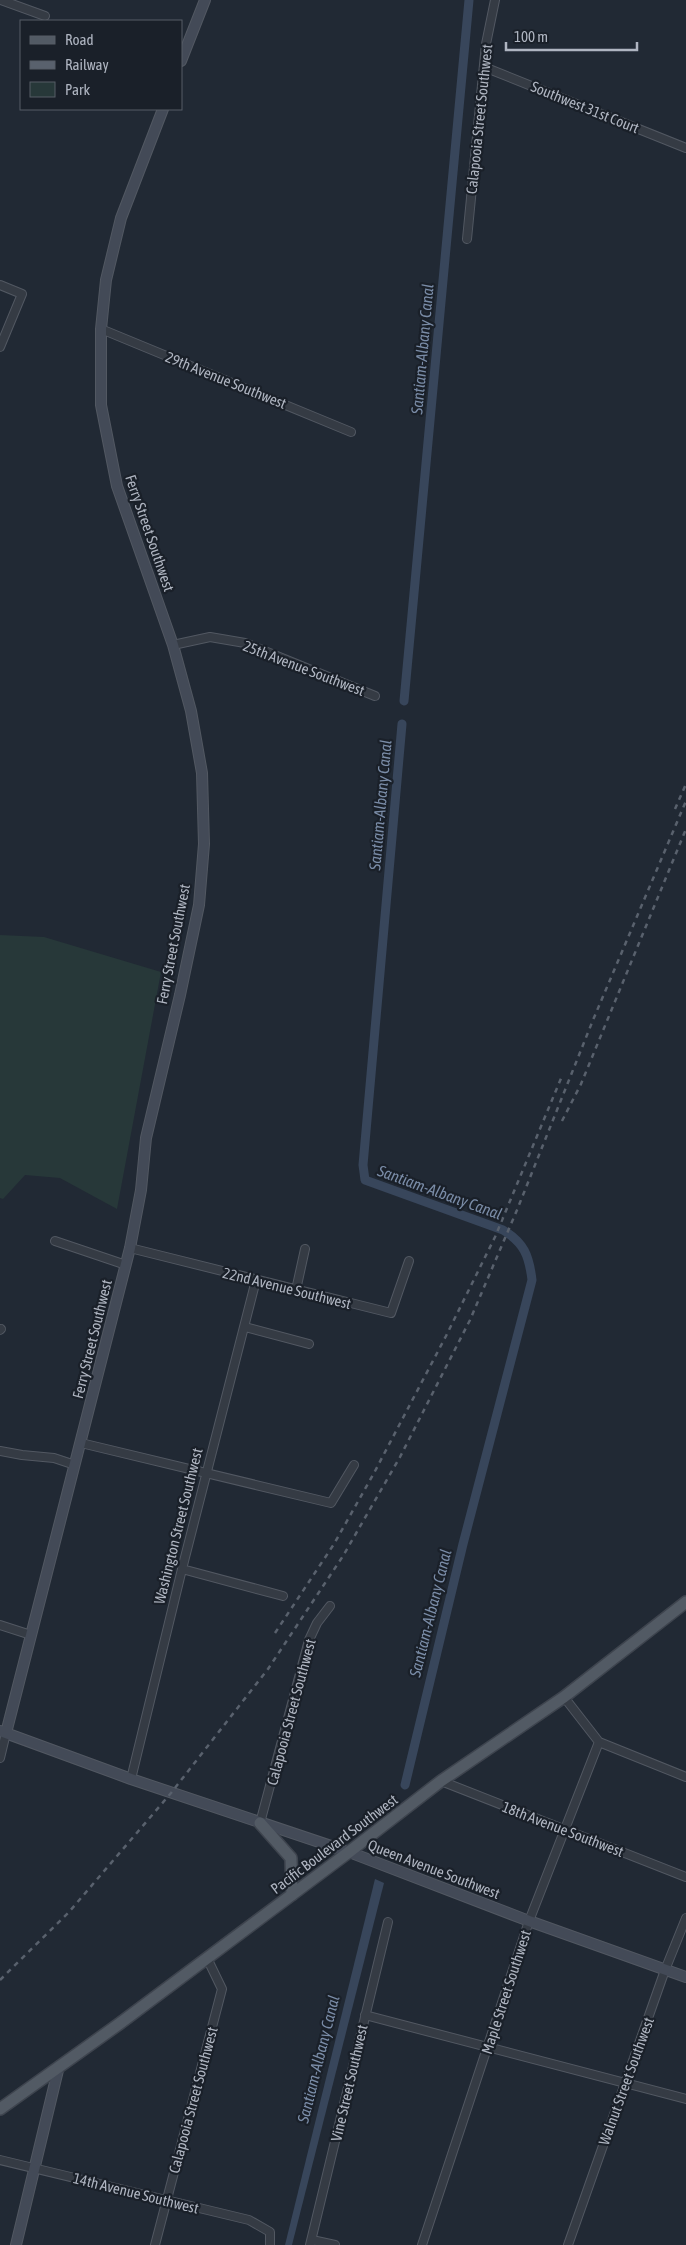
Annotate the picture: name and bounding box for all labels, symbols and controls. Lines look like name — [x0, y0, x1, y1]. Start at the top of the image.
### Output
legend — [20, 20, 182, 110]
scale bar — [506, 20, 637, 52]
text: 100 m — [514, 28, 548, 45]
text: Road — [65, 31, 94, 48]
street label: Calapooia Street Southwest — [463, 43, 495, 195]
text: Railway — [65, 56, 109, 73]
street label: Southwest 31st Court — [529, 78, 641, 136]
text: Park — [65, 81, 90, 98]
water label: Santiam-Albany Canal — [407, 283, 438, 416]
street label: 29th Avenue Southwest — [163, 348, 289, 412]
street label: Ferry Street Southwest — [122, 473, 178, 593]
street label: 25th Avenue Southwest — [241, 637, 367, 699]
water label: Santiam-Albany Canal — [365, 739, 396, 872]
street label: Ferry Street Southwest — [153, 882, 193, 1006]
water label: Santiam-Albany Canal — [374, 1161, 505, 1224]
street label: 22nd Avenue Southwest — [221, 1264, 353, 1312]
street label: Ferry Street Southwest — [69, 1278, 115, 1400]
street label: Washington Street Southwest — [150, 1446, 206, 1606]
water label: Santiam-Albany Canal — [405, 1547, 456, 1680]
street label: Calapooia Street Southwest — [263, 1637, 319, 1787]
street label: Pacific Boulevard Southwest — [267, 1791, 401, 1897]
street label: 18th Avenue Southwest — [500, 1798, 626, 1860]
street label: Queen Avenue Southwest — [366, 1836, 502, 1902]
street label: Maple Street Southwest — [478, 1928, 534, 2056]
water label: Santiam-Albany Canal — [293, 1993, 344, 2126]
street label: Walnut Street Southwest — [595, 2015, 657, 2147]
street label: Vine Street Southwest — [327, 2023, 371, 2143]
street label: Calapooia Street Southwest — [165, 2025, 221, 2175]
street label: 14th Avenue Southwest — [71, 2169, 201, 2217]

